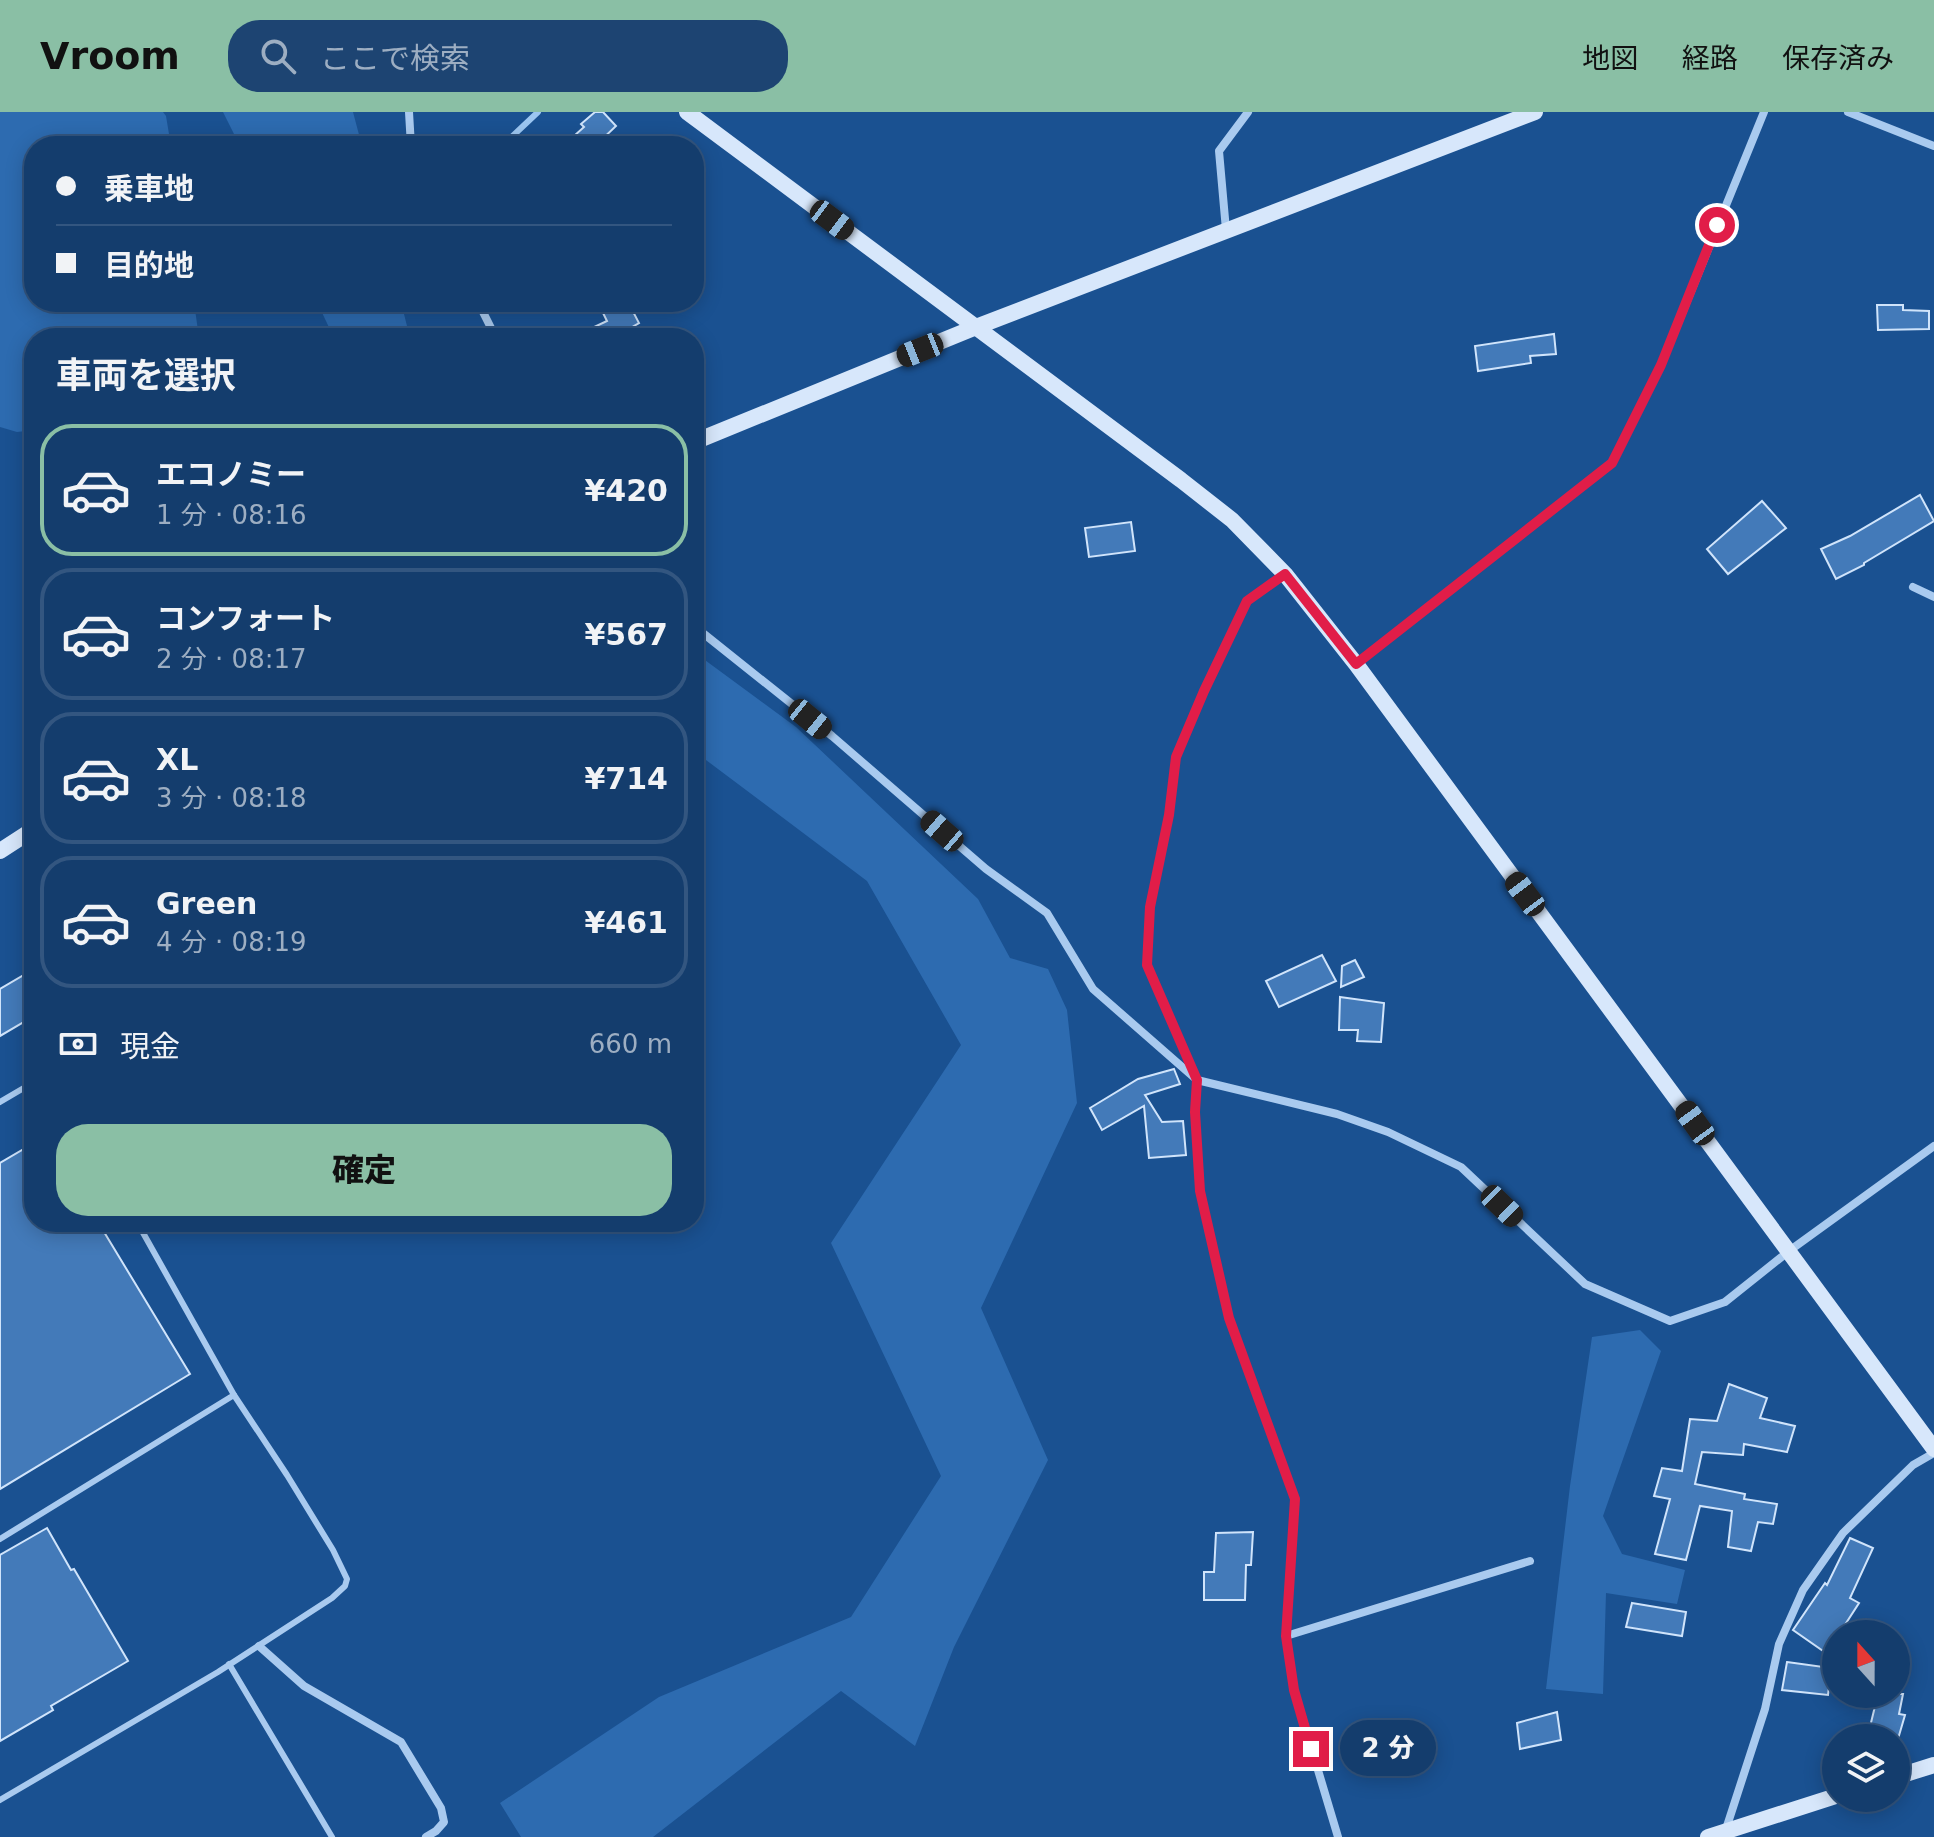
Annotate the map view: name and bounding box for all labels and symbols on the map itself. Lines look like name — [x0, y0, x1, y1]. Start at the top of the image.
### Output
car — [806, 196, 858, 244]
route start — [1699, 207, 1735, 243]
car — [893, 330, 947, 370]
car — [784, 695, 836, 743]
car — [916, 806, 968, 856]
car — [1501, 868, 1549, 920]
car — [1671, 1097, 1719, 1149]
car — [1476, 1181, 1528, 1231]
north arrow — [1822, 1620, 1910, 1708]
callout: 2 分 — [1339, 1721, 1435, 1777]
route end — [1293, 1731, 1329, 1767]

